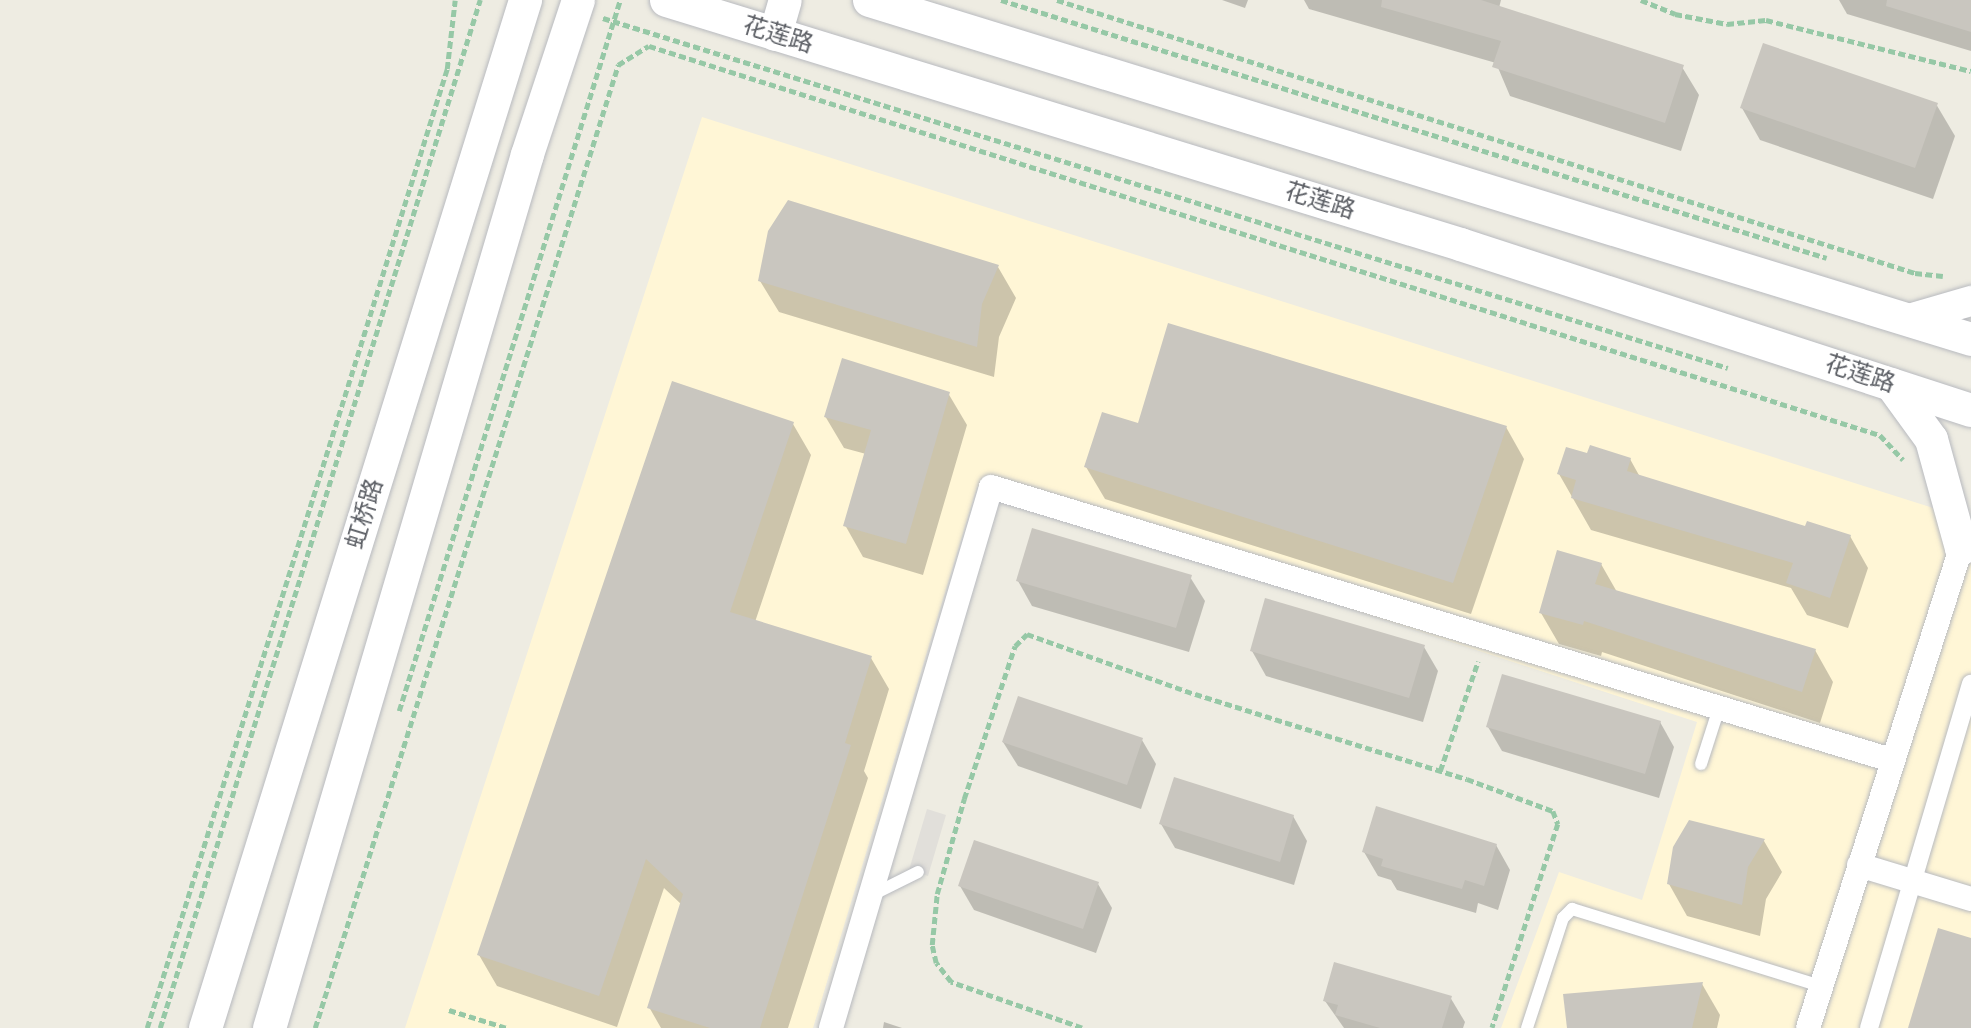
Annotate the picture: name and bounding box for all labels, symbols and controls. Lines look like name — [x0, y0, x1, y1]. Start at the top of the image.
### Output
street label: 花莲路 — [739, 11, 817, 59]
street label: 花莲路 — [1281, 177, 1359, 225]
street label: 花莲路 — [1821, 349, 1899, 399]
street label: 虹桥路 — [341, 475, 389, 553]

